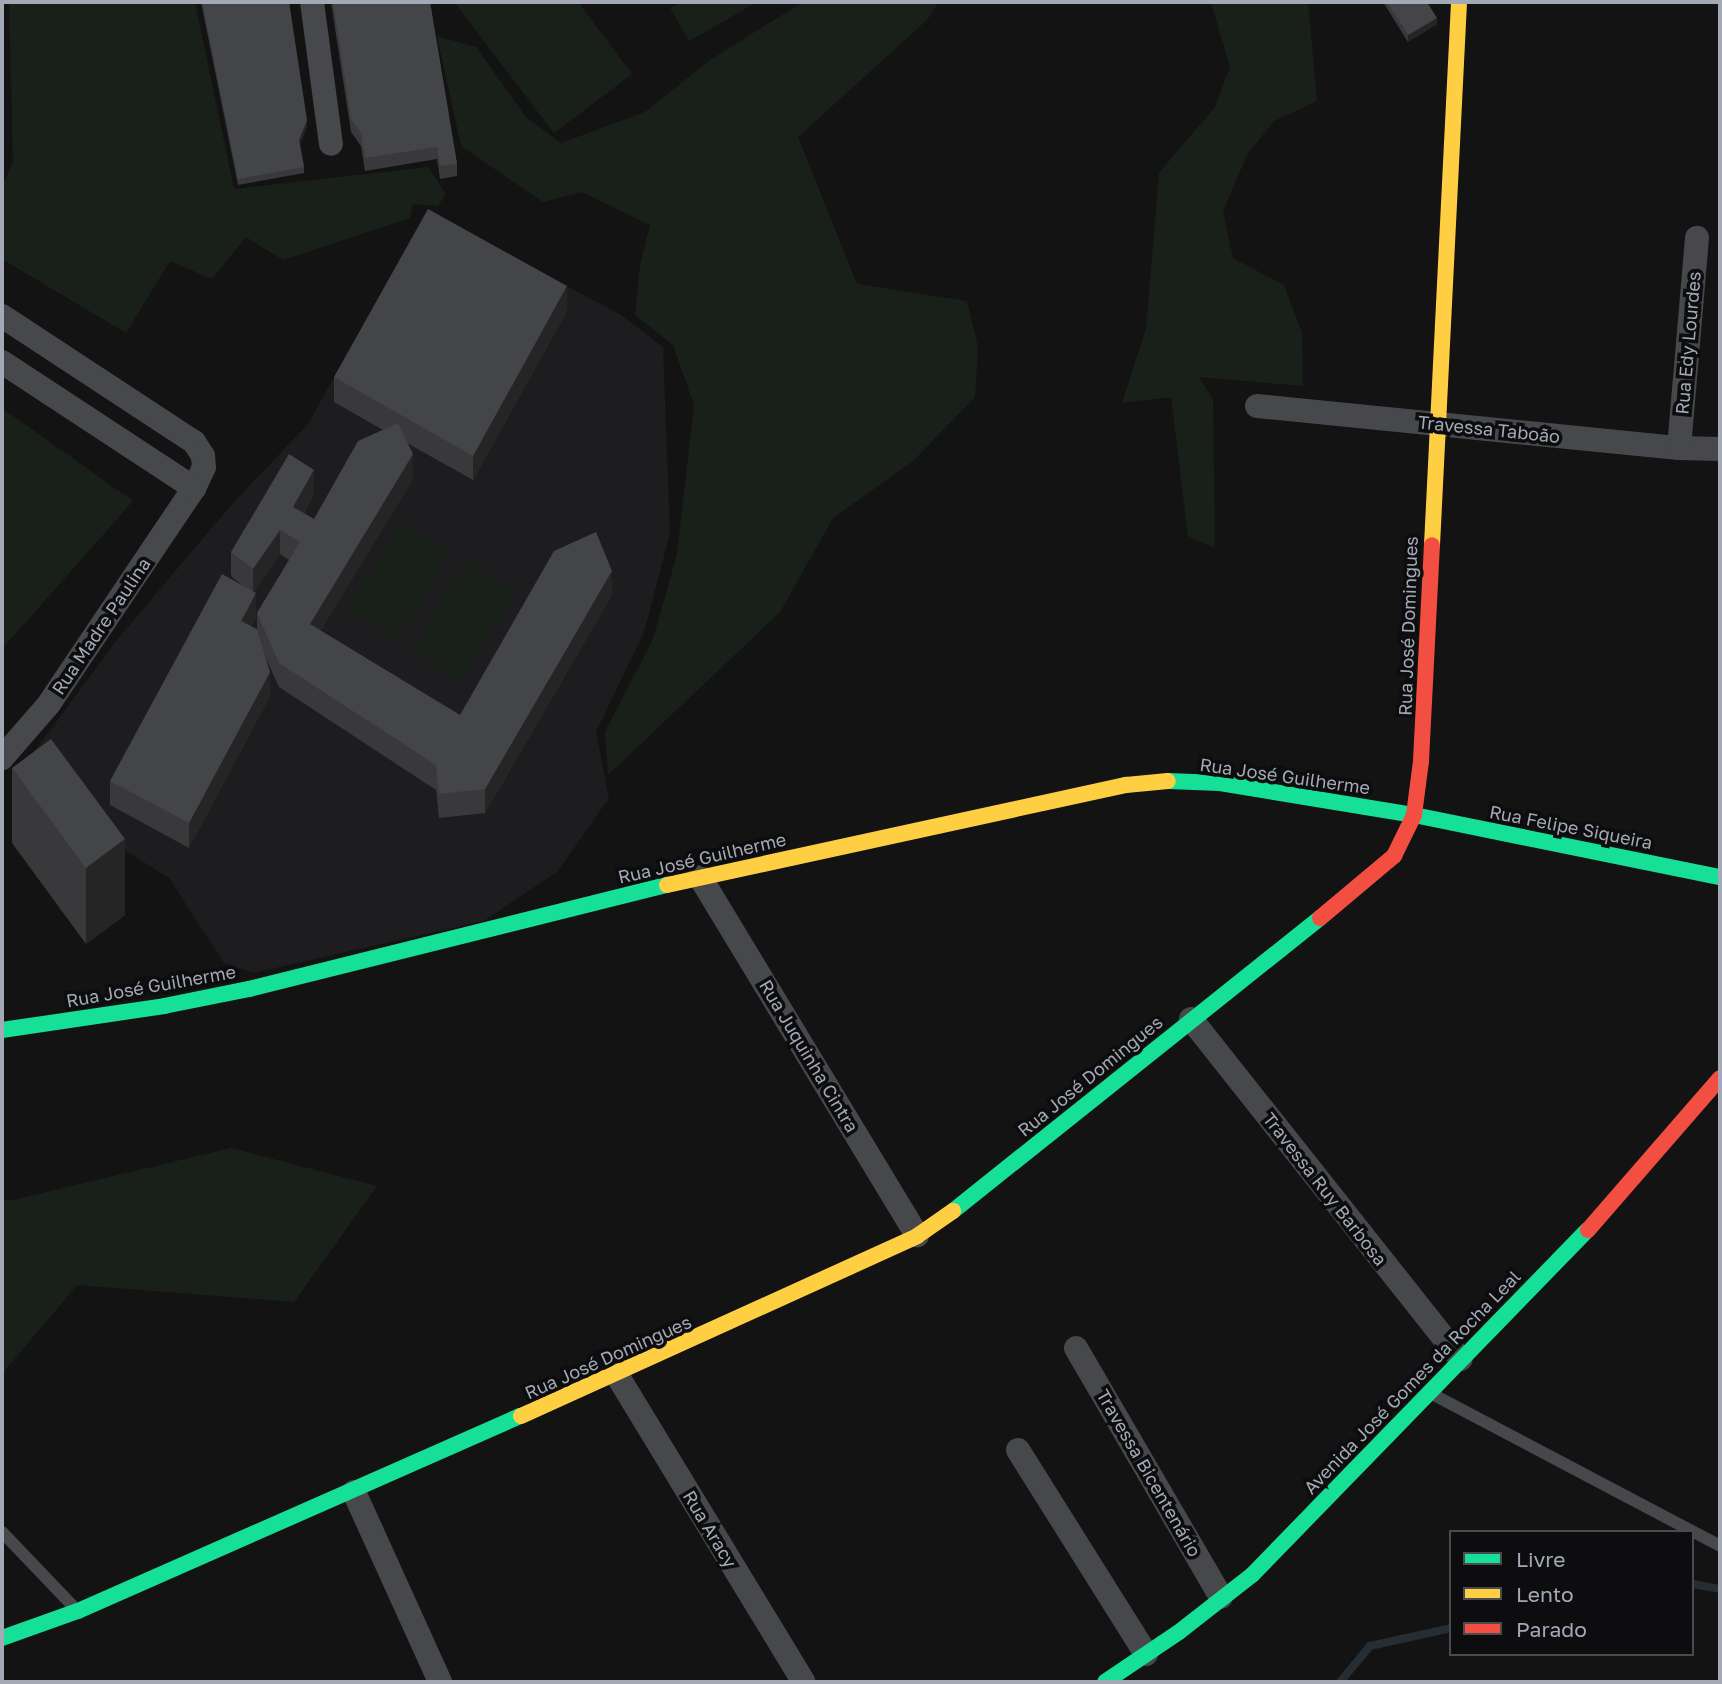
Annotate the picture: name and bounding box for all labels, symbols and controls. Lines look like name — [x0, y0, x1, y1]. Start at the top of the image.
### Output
street label: Rua Edy Lourdes — [1671, 271, 1705, 415]
street label: Travessa Taboão — [1417, 411, 1561, 447]
street label: Rua José Domingues — [1394, 536, 1422, 716]
street label: Rua Madre Paulina — [47, 553, 155, 699]
street label: Rua José Guilherme — [1198, 753, 1372, 799]
street label: Rua Felipe Siqueira — [1488, 801, 1654, 853]
street label: Rua José Guilherme — [616, 828, 788, 888]
street label: Rua José Guilherme — [65, 960, 237, 1012]
street label: Rua Juquinha Cintra — [755, 976, 863, 1136]
street label: Rua José Domingues — [1013, 1011, 1167, 1141]
street label: Travessa Ruy Barbosa — [1259, 1108, 1391, 1270]
street label: Avenida José Gomes da Rocha Leal — [1299, 1266, 1525, 1498]
street label: Rua José Domingues — [521, 1311, 695, 1403]
street label: Travessa Bicentenário — [1092, 1385, 1206, 1561]
street label: Rua Aracy — [679, 1487, 741, 1571]
legend — [1449, 1530, 1694, 1656]
text: Livre — [1516, 1546, 1566, 1572]
text: Lento — [1516, 1581, 1574, 1607]
text: Parado — [1516, 1616, 1587, 1642]

